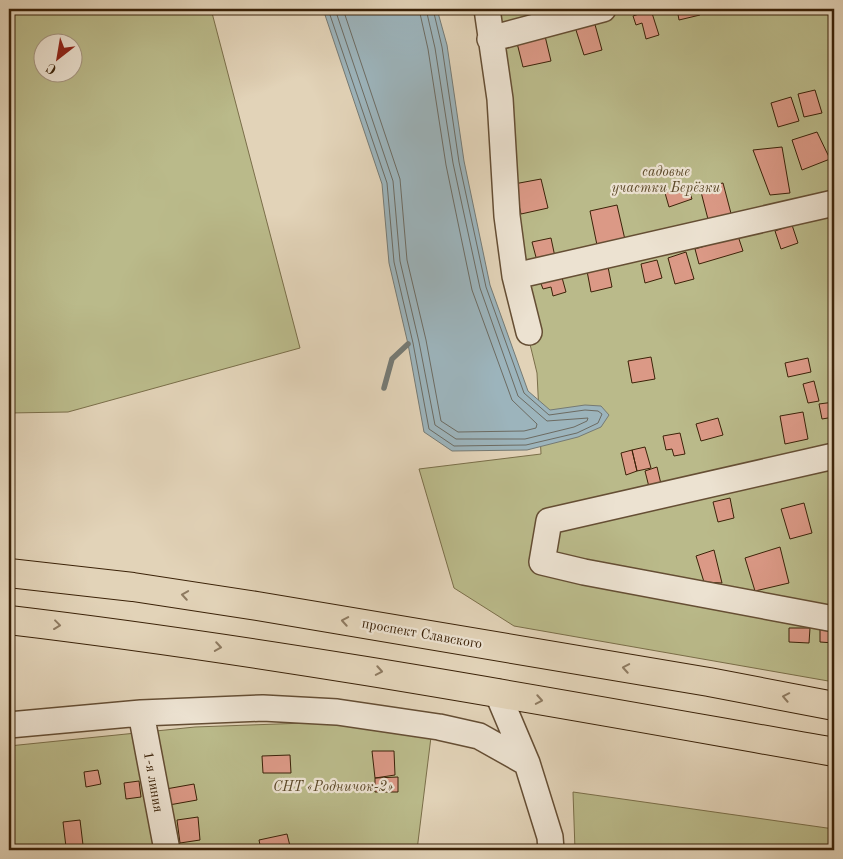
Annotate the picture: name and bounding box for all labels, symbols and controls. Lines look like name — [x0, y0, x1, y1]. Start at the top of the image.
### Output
north arrow — [32, 32, 82, 82]
text: С — [44, 60, 59, 77]
park label: садовые участки Берёзки — [612, 165, 720, 196]
one-way arrow — [181, 590, 189, 600]
one-way arrow — [341, 616, 350, 626]
street label: проспект Славского — [361, 617, 483, 652]
one-way arrow — [53, 619, 61, 630]
one-way arrow — [215, 641, 223, 652]
one-way arrow — [622, 663, 630, 674]
one-way arrow — [374, 666, 383, 676]
one-way arrow — [782, 692, 791, 702]
one-way arrow — [534, 694, 543, 704]
street label: 1-я линия — [141, 750, 165, 814]
park label: СНТ «Родничок-2» — [273, 780, 393, 794]

